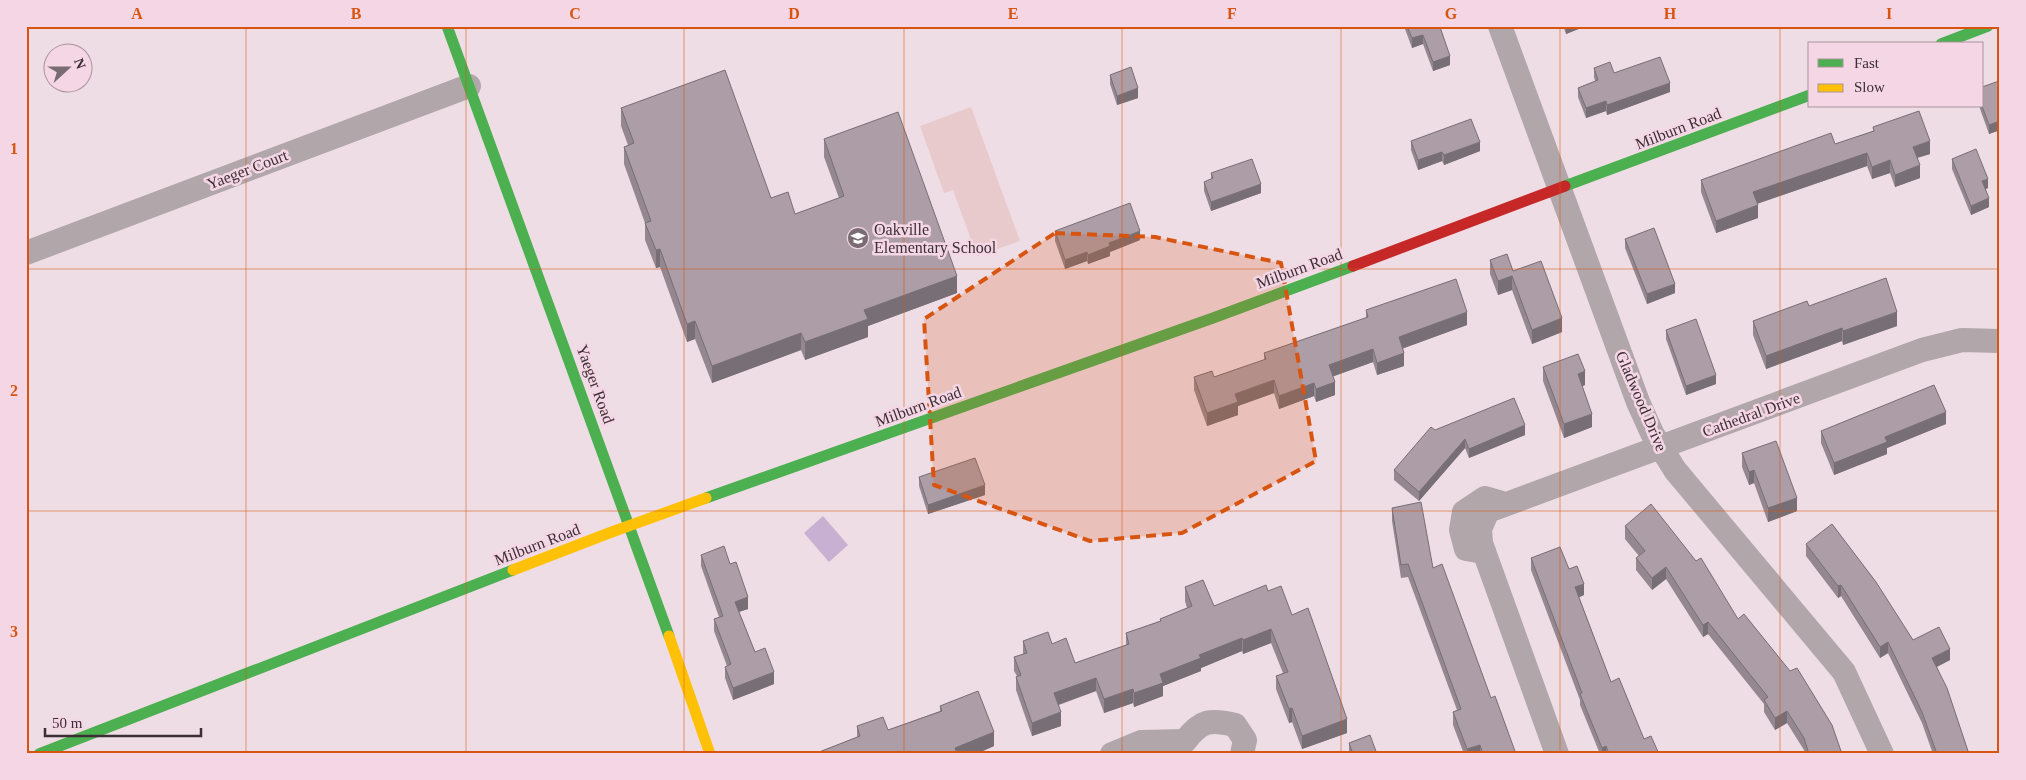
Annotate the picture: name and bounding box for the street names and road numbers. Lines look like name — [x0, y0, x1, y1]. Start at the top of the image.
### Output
street label: Milburn Road — [1633, 104, 1723, 153]
street label: Yaeger Court — [204, 146, 291, 194]
street label: Milburn Road — [1254, 245, 1344, 292]
street label: Yaeger Road — [573, 343, 618, 426]
street label: Gladwood Drive — [1613, 349, 1670, 454]
street label: Milburn Road — [873, 383, 963, 430]
street label: Cathedral Drive — [1700, 389, 1802, 440]
street label: Milburn Road — [492, 520, 582, 569]

